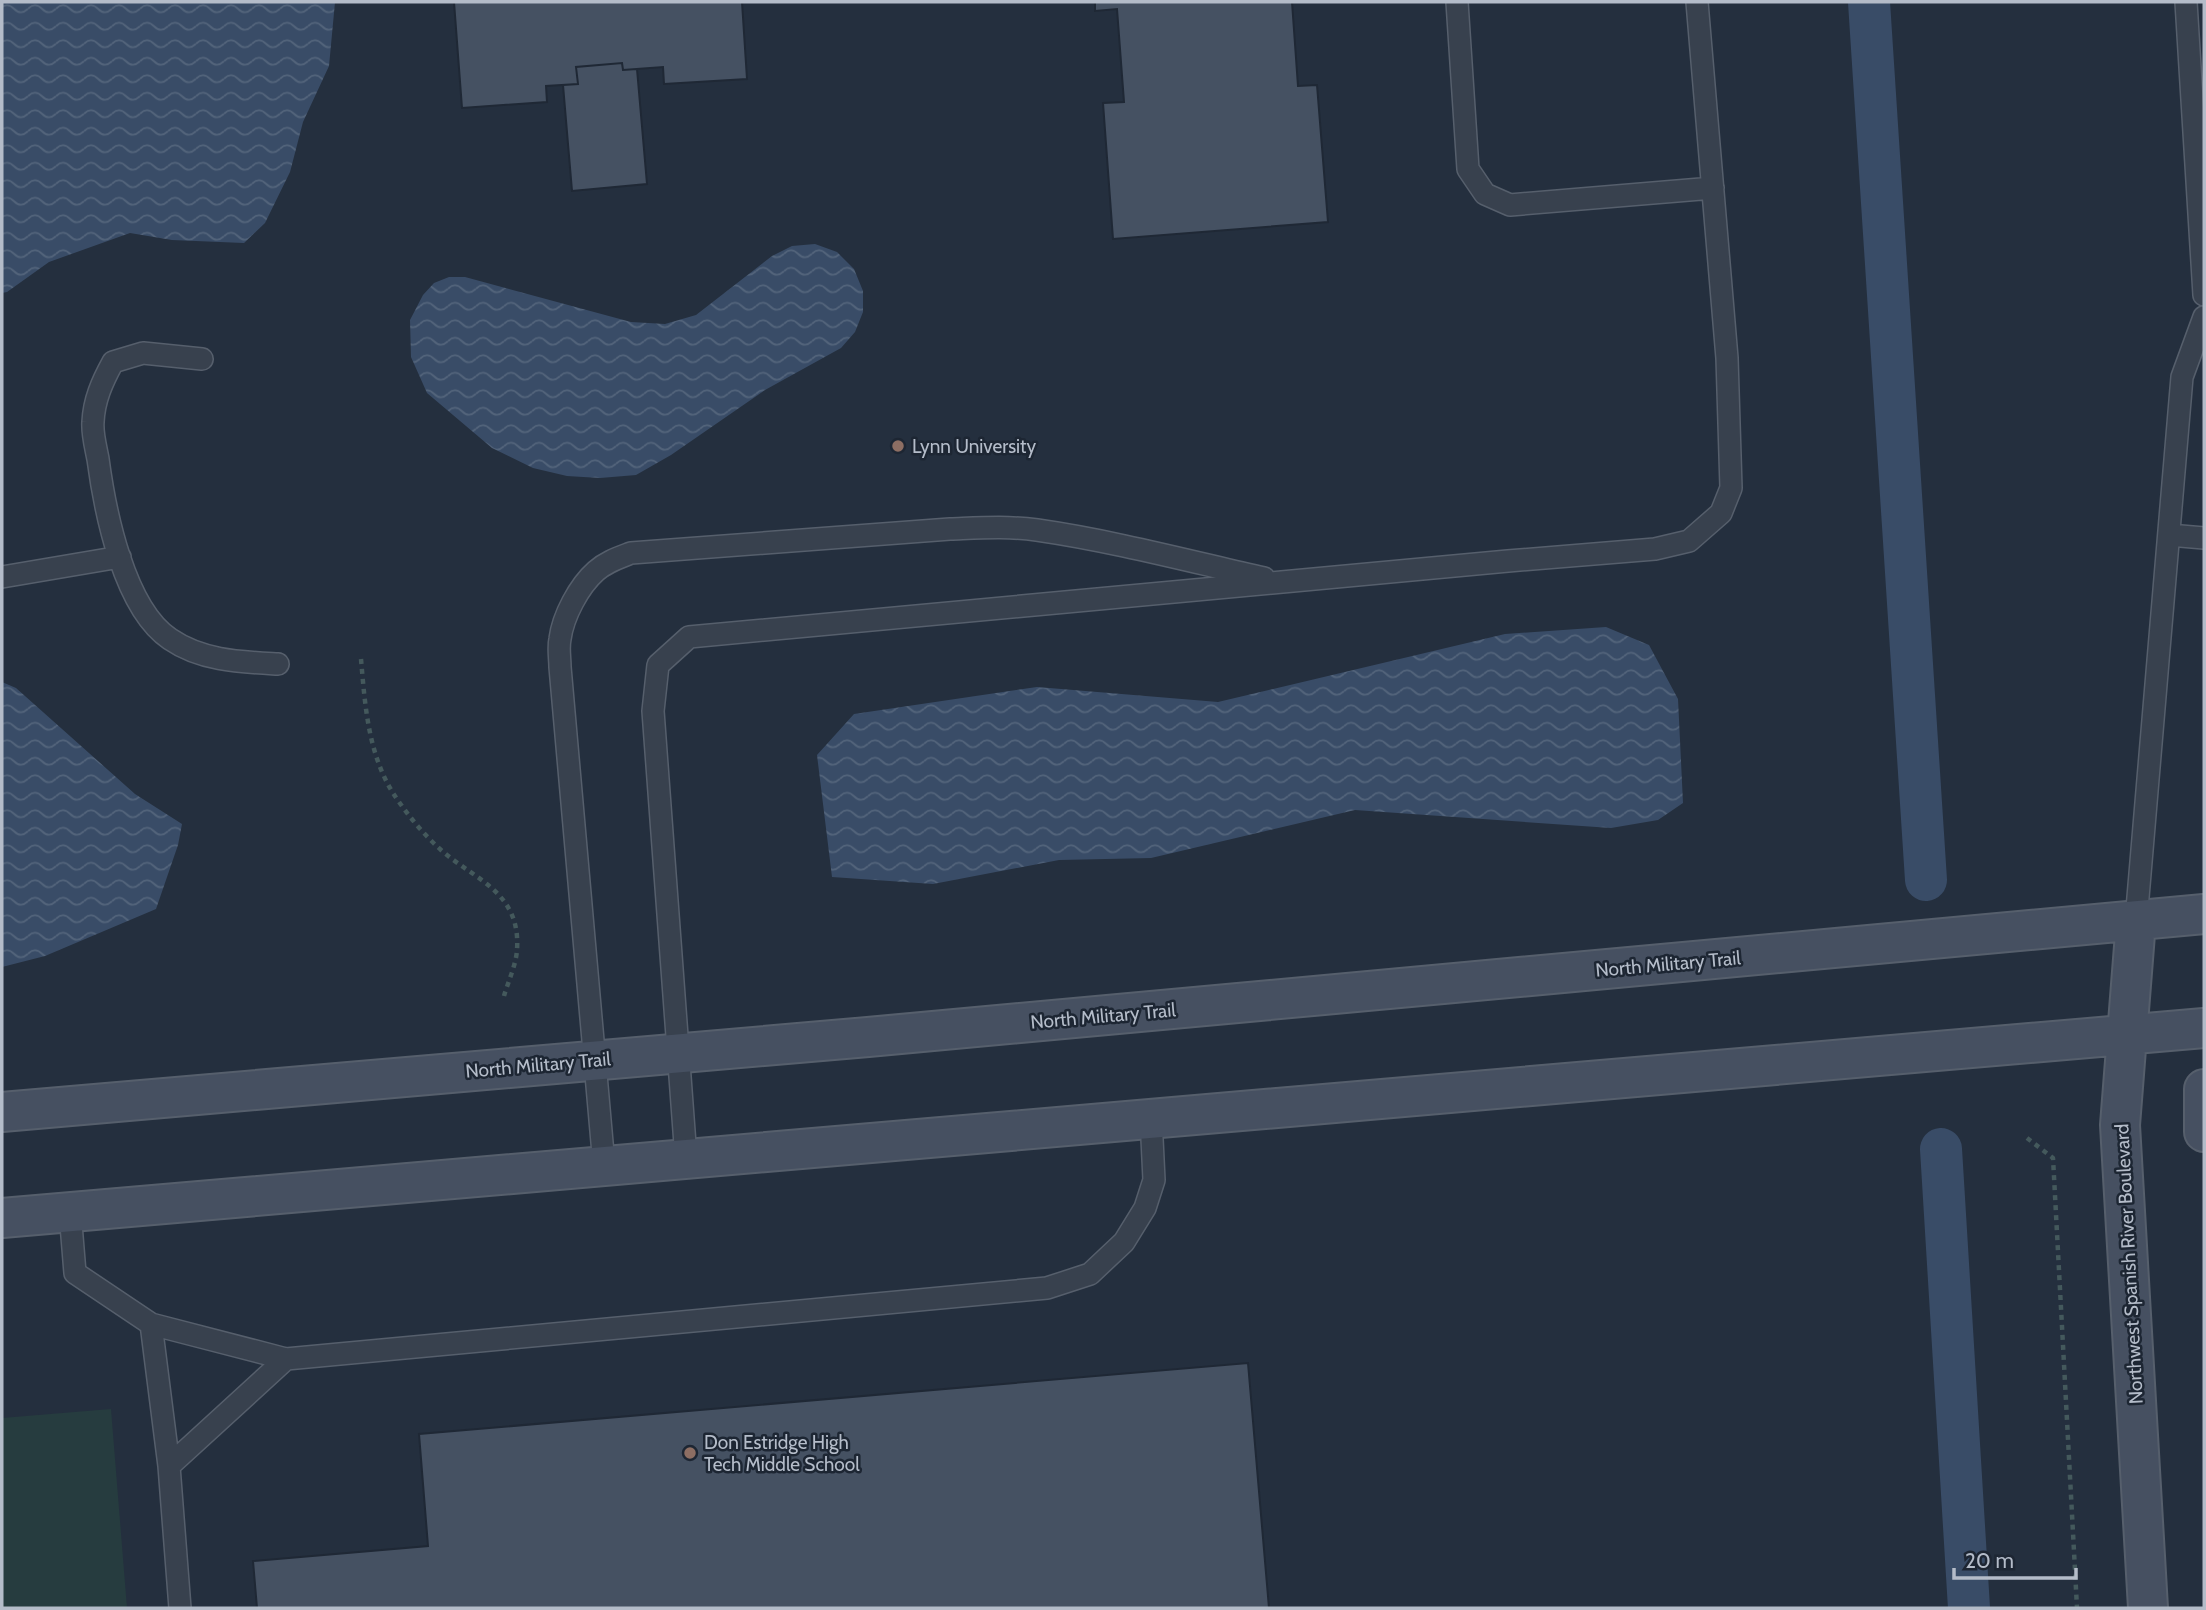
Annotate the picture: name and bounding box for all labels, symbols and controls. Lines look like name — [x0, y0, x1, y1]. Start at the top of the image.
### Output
place label: Lynn University — [912, 435, 1037, 458]
marker: Lynn University — [890, 438, 906, 454]
street label: North Military Trail — [1594, 946, 1742, 982]
street label: North Military Trail — [1029, 998, 1177, 1034]
street label: North Military Trail — [464, 1047, 612, 1083]
street label: Northwest Spanish River Boulevard — [2110, 1123, 2148, 1405]
place label: Don Estridge High Tech Middle School — [704, 1431, 860, 1476]
marker: Don Estridge High Tech Middle School — [682, 1445, 698, 1461]
scale bar — [1954, 1536, 2076, 1580]
text: 20 m — [1965, 1548, 2014, 1573]

